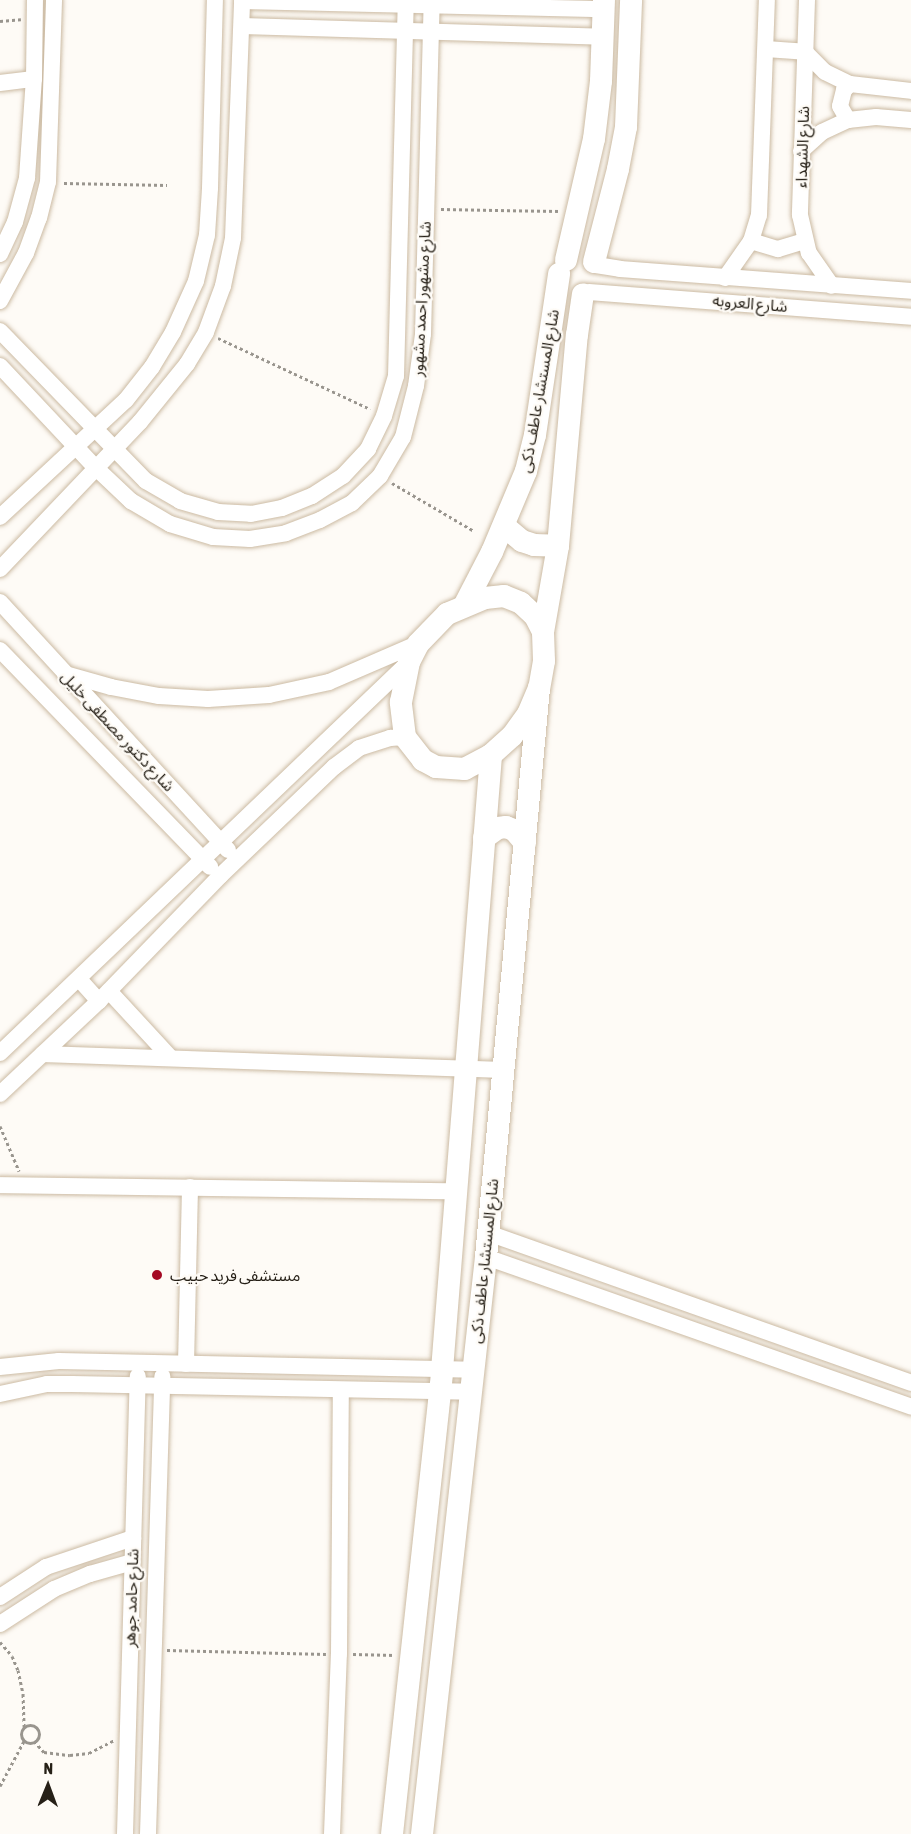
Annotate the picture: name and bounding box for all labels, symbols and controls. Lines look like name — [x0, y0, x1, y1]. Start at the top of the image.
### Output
street label: شارع الشهداء — [791, 106, 813, 188]
street label: شارع مشهور احمد مشهور — [407, 221, 435, 377]
street label: شارع العروبه — [712, 290, 788, 316]
street label: شارع المستشار عاطف ذكى — [515, 308, 563, 474]
street label: شارع دكتور مصطفى خليل — [57, 667, 179, 795]
street label: شارع المستشار عاطف ذكى — [466, 1178, 502, 1344]
place label: مستشفى فريد حبيب — [170, 1265, 300, 1285]
marker: مستشفى فريد حبيب — [148, 1266, 166, 1284]
street label: شارع حامد جوهر — [120, 1548, 142, 1648]
north arrow — [18, 1756, 78, 1816]
text: N — [43, 1759, 53, 1777]

